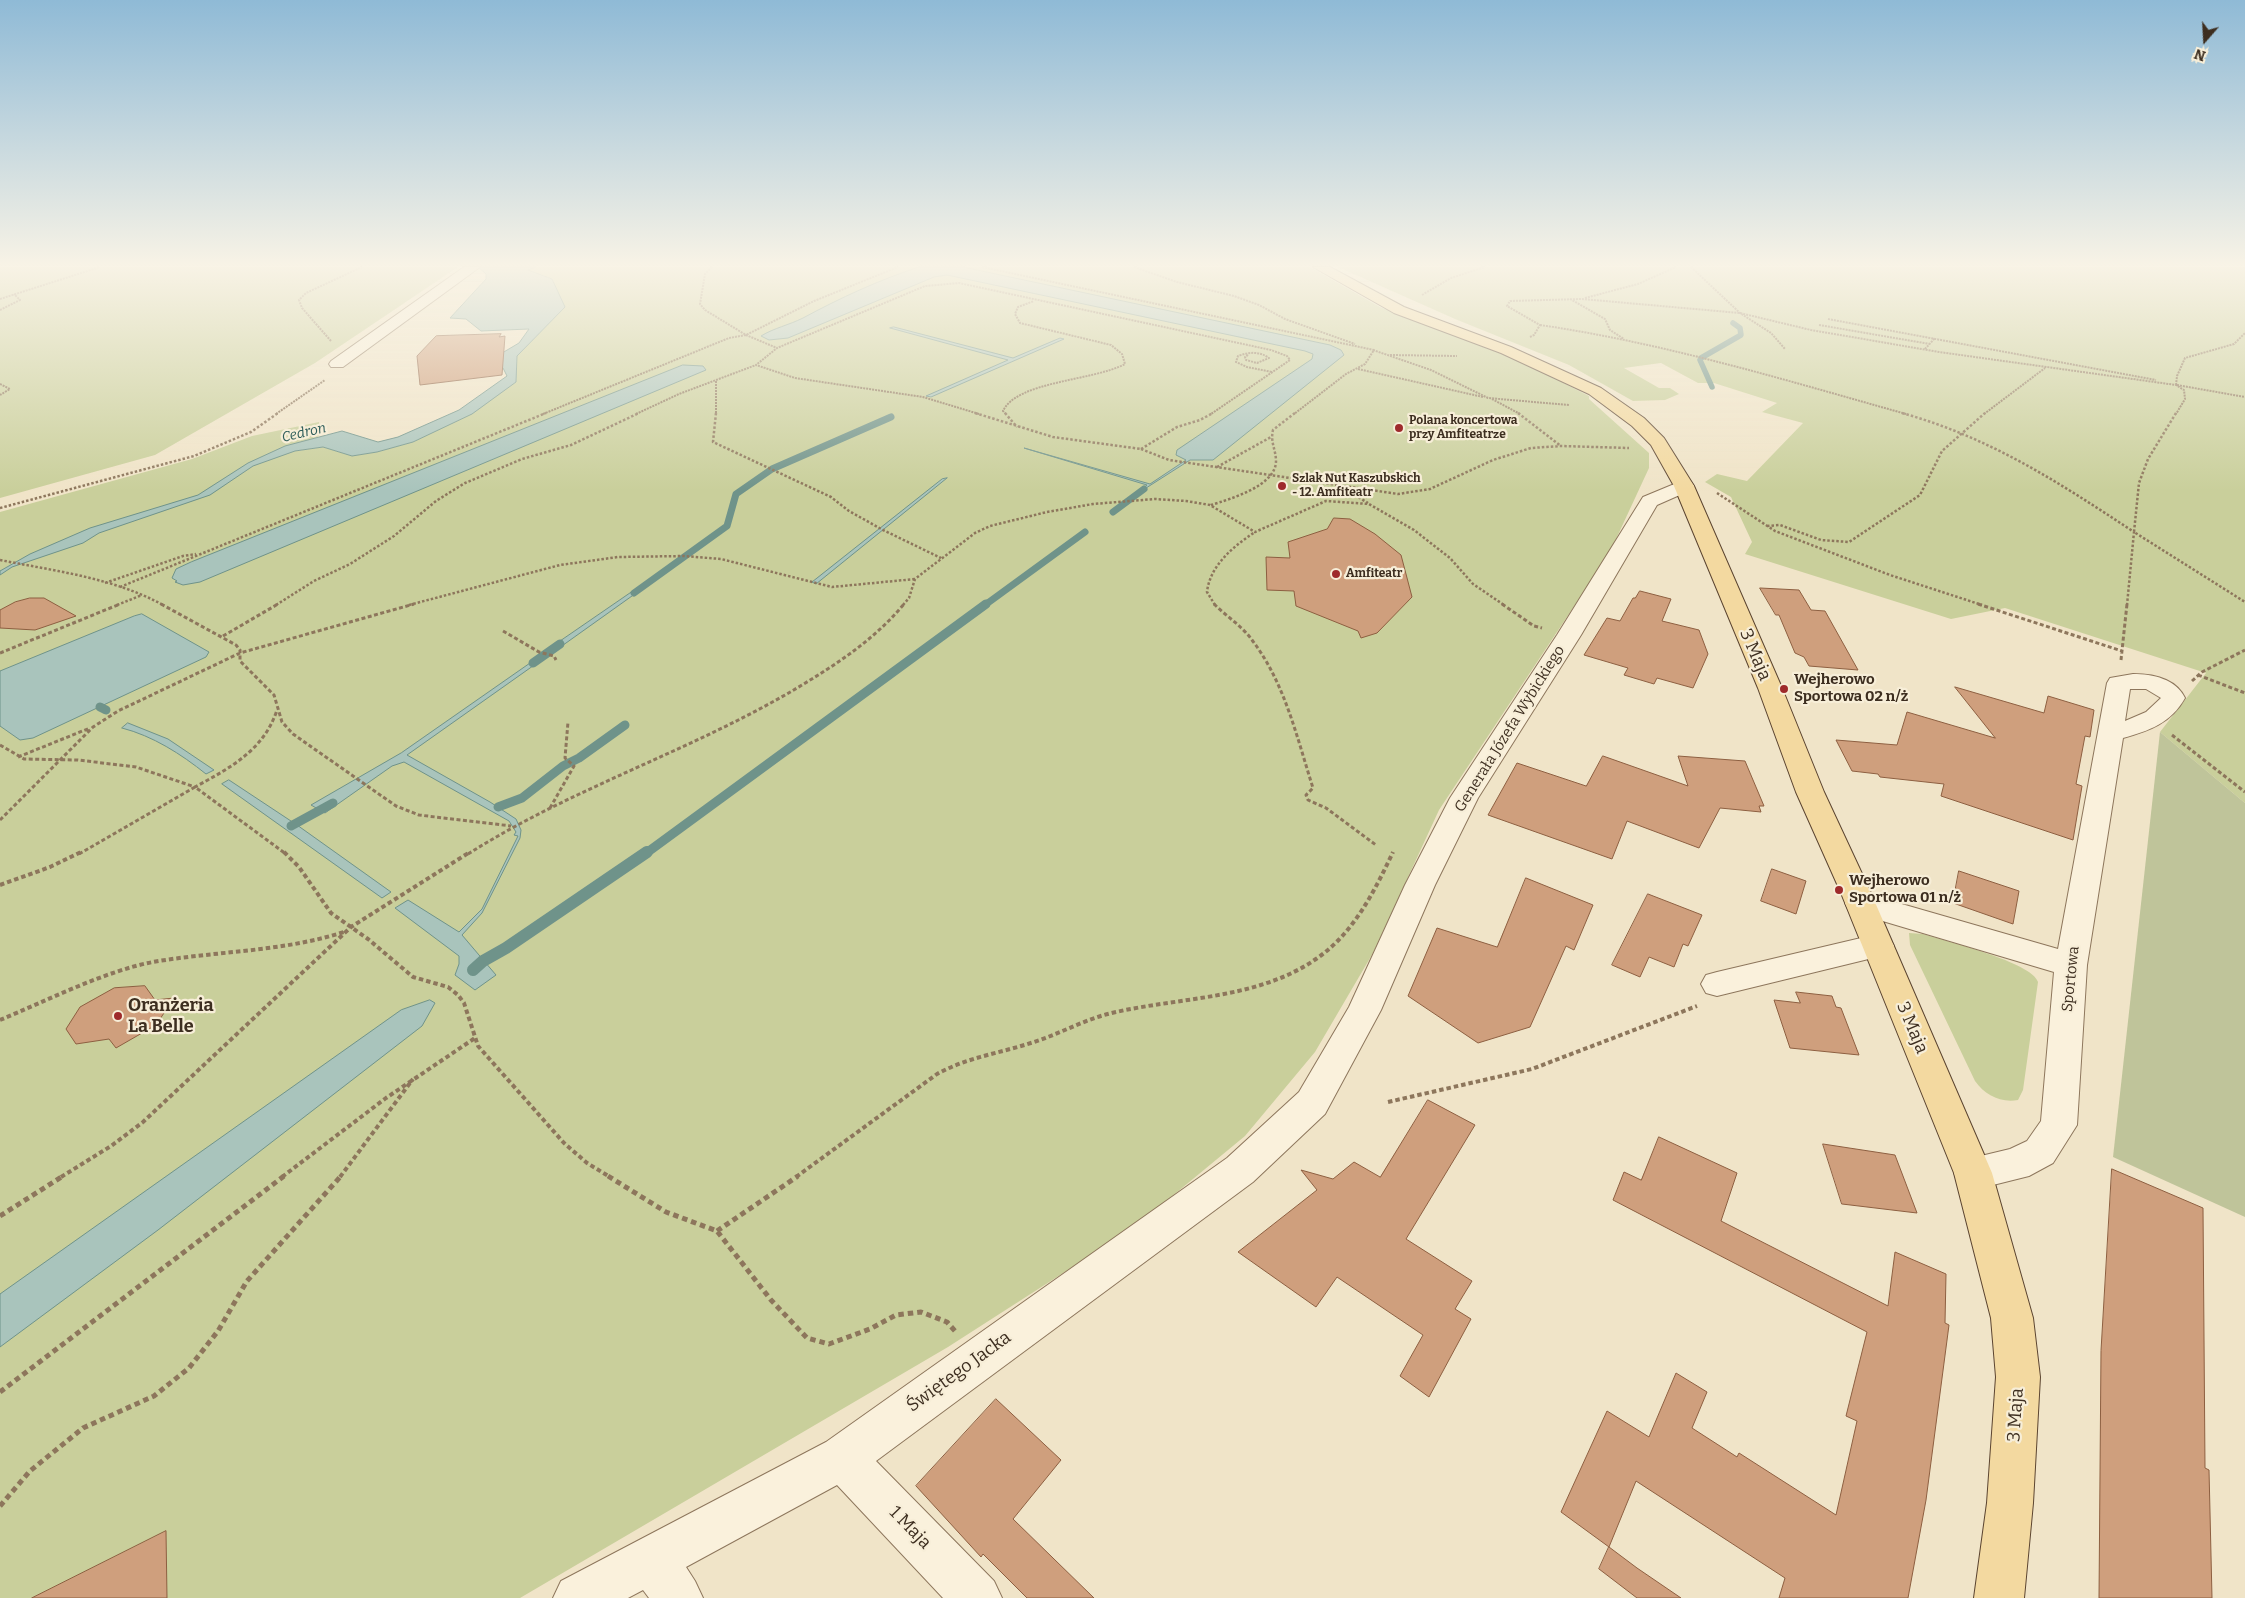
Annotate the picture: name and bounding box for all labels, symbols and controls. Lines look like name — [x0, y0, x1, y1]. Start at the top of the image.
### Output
north arrow — [2180, 15, 2230, 65]
text: N — [2192, 45, 2208, 64]
place label: Polana koncertowa przy Amfiteatrze — [1409, 414, 1518, 442]
water label: Cedron — [280, 420, 328, 446]
marker: Polana koncertowa przy Amfiteatrze — [1393, 422, 1405, 434]
place label: Szlak Nut Kaszubskich - 12. Amfiteatr — [1292, 472, 1421, 500]
marker: Szlak Nut Kaszubskich - 12. Amfiteatr — [1276, 480, 1288, 492]
place label: Amfiteatr — [1346, 567, 1402, 581]
marker: Amfiteatr — [1330, 568, 1342, 580]
street label: 3 Maja — [1734, 626, 1776, 684]
street label: Generała Józefa Wybickiego — [1451, 642, 1569, 816]
place label: Wejherowo Sportowa 02 n/ż — [1794, 671, 1908, 706]
marker: Wejherowo Sportowa 02 n/ż — [1778, 683, 1790, 695]
place label: Wejherowo Sportowa 01 n/ż — [1849, 872, 1961, 907]
marker: Wejherowo Sportowa 01 n/ż — [1833, 884, 1845, 896]
street label: Sportowa — [2059, 945, 2083, 1013]
place label: Oranżeria La Belle — [128, 995, 214, 1038]
street label: 3 Maja — [1891, 999, 1933, 1057]
marker: Oranżeria La Belle — [112, 1010, 124, 1022]
street label: Świętego Jacka — [903, 1327, 1015, 1417]
street label: 3 Maja — [2003, 1387, 2029, 1443]
street label: 1 Maja — [884, 1502, 936, 1554]

